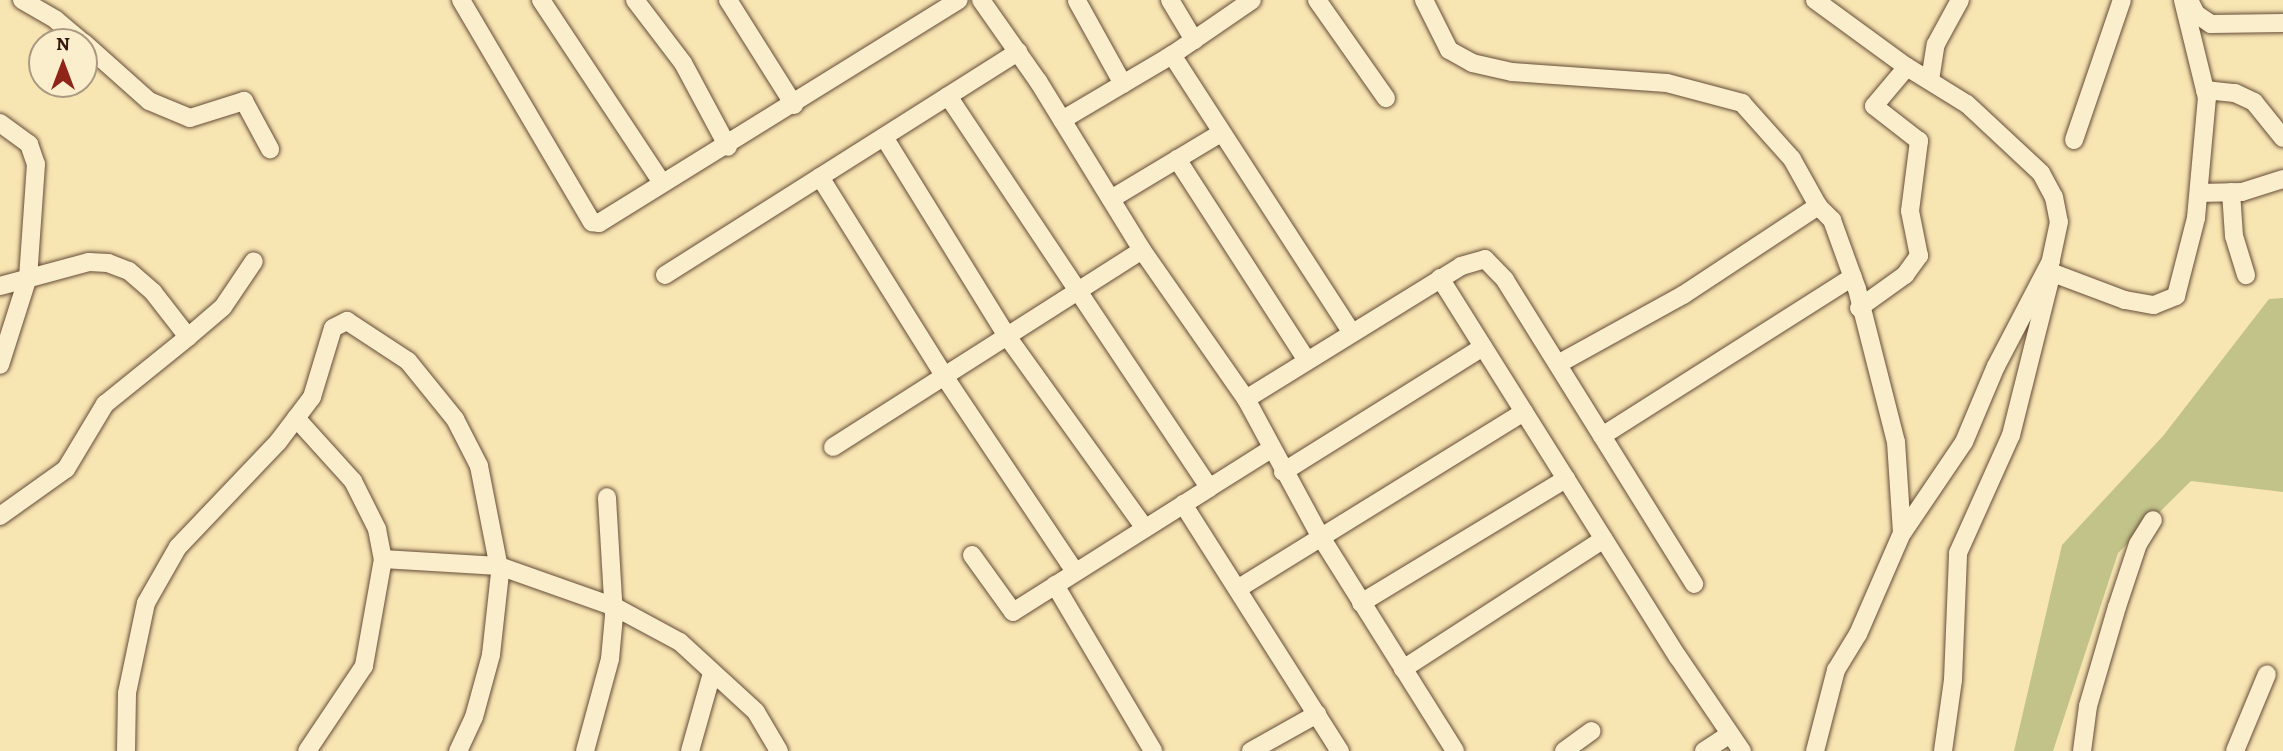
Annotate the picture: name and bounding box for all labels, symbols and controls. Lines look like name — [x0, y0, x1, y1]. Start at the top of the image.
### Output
north arrow — [28, 28, 98, 98]
text: N — [56, 31, 70, 57]

